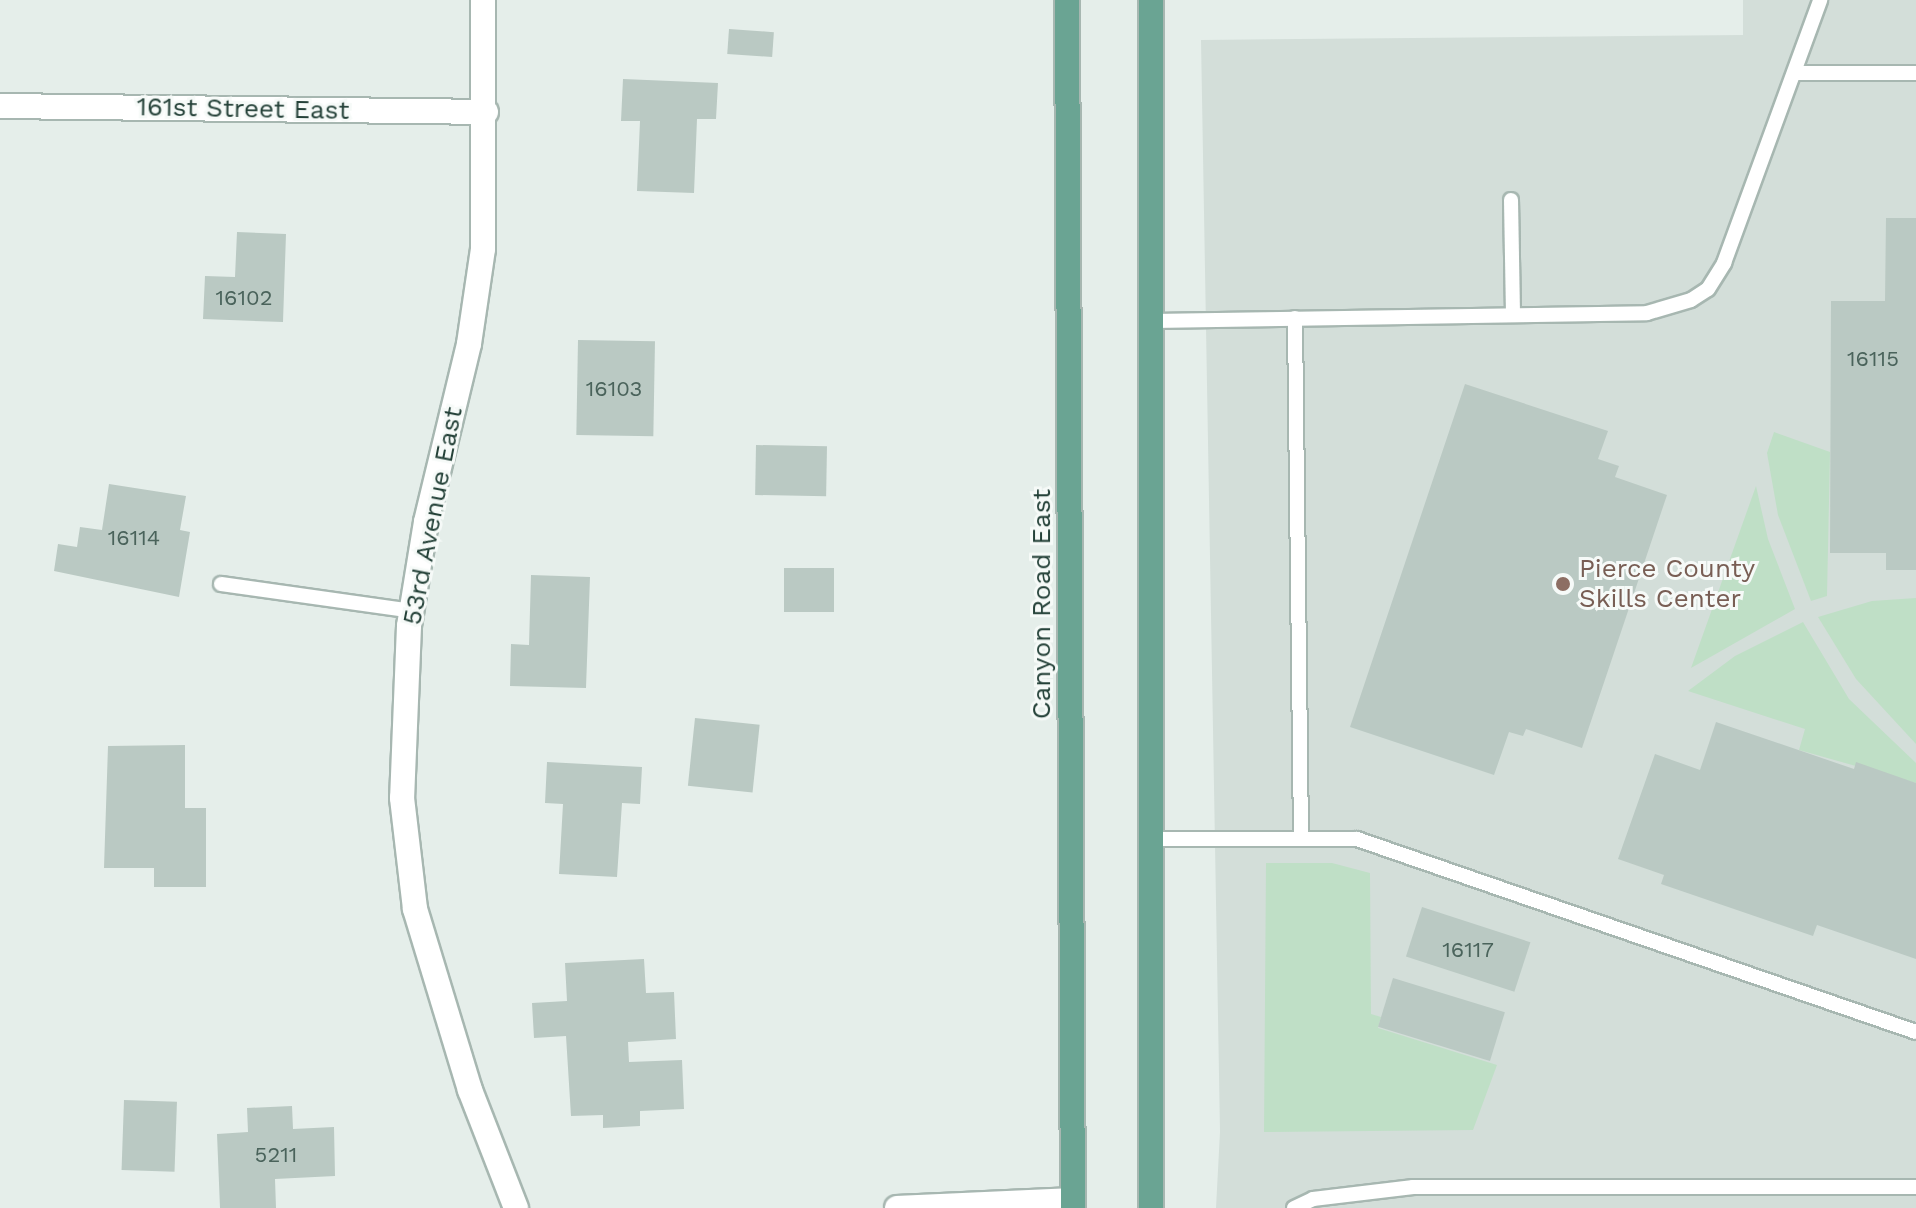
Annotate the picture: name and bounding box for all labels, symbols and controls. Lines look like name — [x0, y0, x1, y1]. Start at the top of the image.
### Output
street label: 161st Street East — [136, 92, 350, 126]
house number: 16102 — [215, 285, 273, 311]
house number: 16115 — [1847, 346, 1899, 372]
house number: 16103 — [586, 376, 642, 402]
street label: 53rd Avenue East — [396, 404, 470, 628]
street label: Canyon Road East — [1026, 489, 1058, 719]
house number: 16114 — [108, 525, 160, 551]
place label: Pierce County Skills Center — [1579, 553, 1755, 614]
marker: Pierce County Skills Center — [1554, 575, 1572, 593]
house number: 16117 — [1442, 937, 1494, 963]
house number: 5211 — [255, 1142, 297, 1168]

